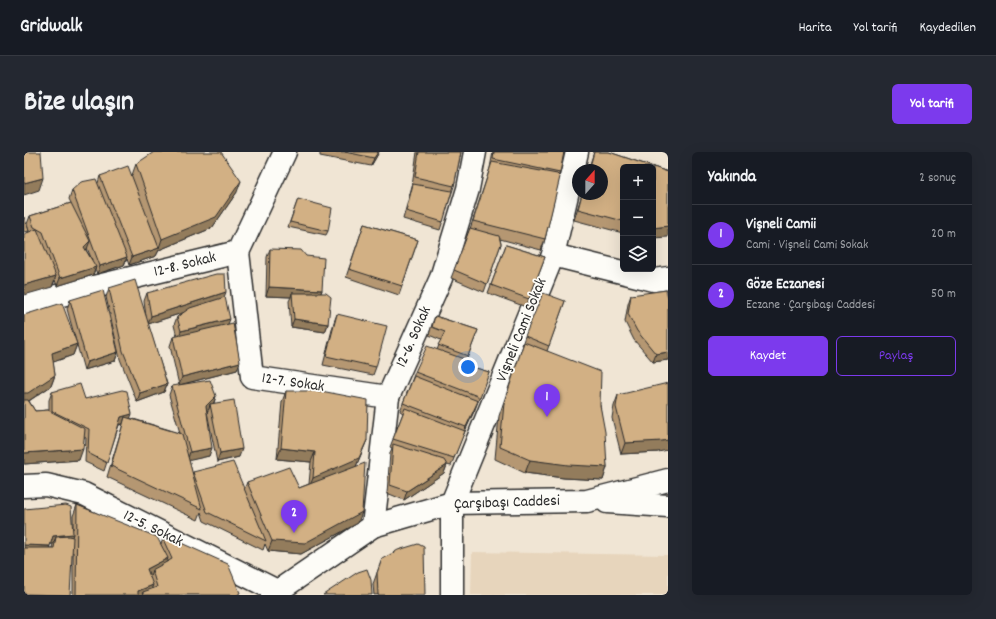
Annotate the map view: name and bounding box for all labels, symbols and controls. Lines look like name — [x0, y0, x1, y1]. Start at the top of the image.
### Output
text: Gridwalk — [20, 14, 83, 41]
text: Harita — [798, 18, 832, 38]
text: Yol tarifi — [854, 18, 897, 38]
text: Kaydedilen — [919, 18, 976, 38]
text: Bize ulaşın — [24, 84, 134, 124]
button: Yol tarifi — [892, 84, 972, 124]
north arrow — [572, 164, 608, 200]
map controls — [620, 164, 656, 272]
button: + — [620, 164, 656, 200]
text: Yakında — [708, 166, 756, 190]
text: 2 sonuç — [919, 169, 956, 188]
button: − — [620, 200, 656, 236]
text: Vişneli Camii — [746, 214, 816, 236]
text: 1 — [720, 225, 722, 244]
text: 20 m — [931, 225, 956, 244]
button: layers — [620, 236, 656, 272]
text: Cami · Vişneli Cami Sokak — [746, 236, 868, 255]
street label: 12-8. Sokak — [151, 246, 219, 284]
text: Göze Eczanesi — [746, 274, 824, 296]
street label: Vişneli Cami Sokak — [491, 275, 553, 385]
text: 2 — [718, 285, 724, 304]
text: 50 m — [931, 285, 956, 304]
text: Eczane · Çarşıbaşı Caddesi — [746, 296, 875, 315]
street label: 12-6. Sokak — [390, 303, 438, 371]
button: Kaydet — [708, 336, 828, 376]
button: Paylaş — [836, 336, 956, 376]
your location — [458, 357, 478, 377]
street label: 12-7. Sokak — [260, 367, 326, 399]
pin: 1 — [534, 384, 560, 417]
street label: Çarşıbaşı Caddesi — [454, 490, 560, 516]
pin: 2 — [281, 500, 307, 533]
street label: 12-5. Sokak — [119, 505, 187, 553]

